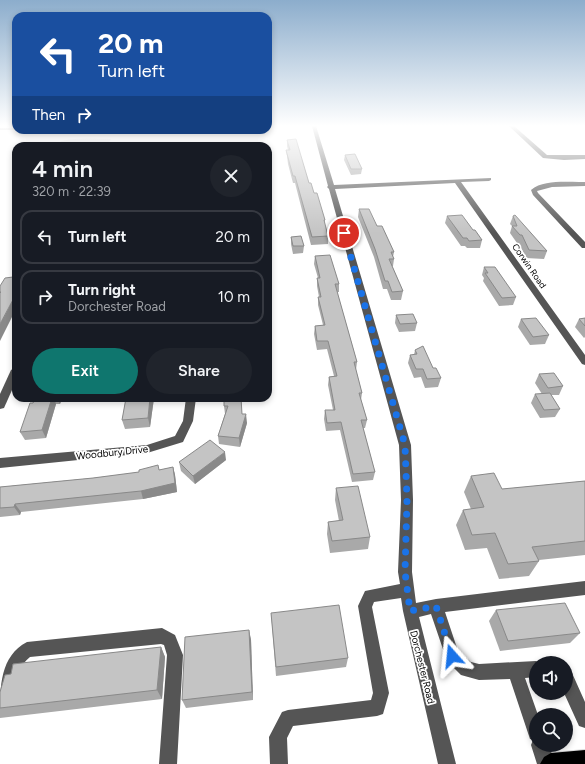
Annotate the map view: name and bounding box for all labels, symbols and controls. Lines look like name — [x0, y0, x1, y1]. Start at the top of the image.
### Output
text: 20 m — [98, 26, 163, 60]
icon: left — [32, 28, 84, 80]
text: Turn left — [98, 60, 165, 82]
icon: right — [73, 104, 95, 126]
text: Then — [32, 106, 65, 124]
text: 4 min — [32, 154, 93, 183]
button: close — [210, 155, 252, 197]
text: 320 m · 22:39 — [32, 184, 111, 199]
pin — [327, 216, 361, 250]
icon: arrive — [333, 222, 355, 244]
icon: left — [34, 226, 56, 248]
text: Turn left — [68, 228, 126, 246]
text: 20 m — [216, 228, 250, 246]
street label: Corwin Road — [510, 241, 549, 290]
text: Turn right — [68, 281, 136, 299]
icon: right — [34, 286, 56, 308]
text: 10 m — [218, 288, 250, 306]
text: Dorchester Road — [68, 299, 166, 314]
button: Exit — [32, 348, 138, 394]
button: Share — [146, 348, 252, 394]
street label: Woodbury Drive — [75, 442, 149, 463]
street label: Dorchester Road — [407, 629, 438, 705]
position arrow — [431, 635, 473, 677]
map controls — [529, 656, 573, 752]
button: sound — [529, 656, 573, 700]
button: search — [529, 708, 573, 752]

